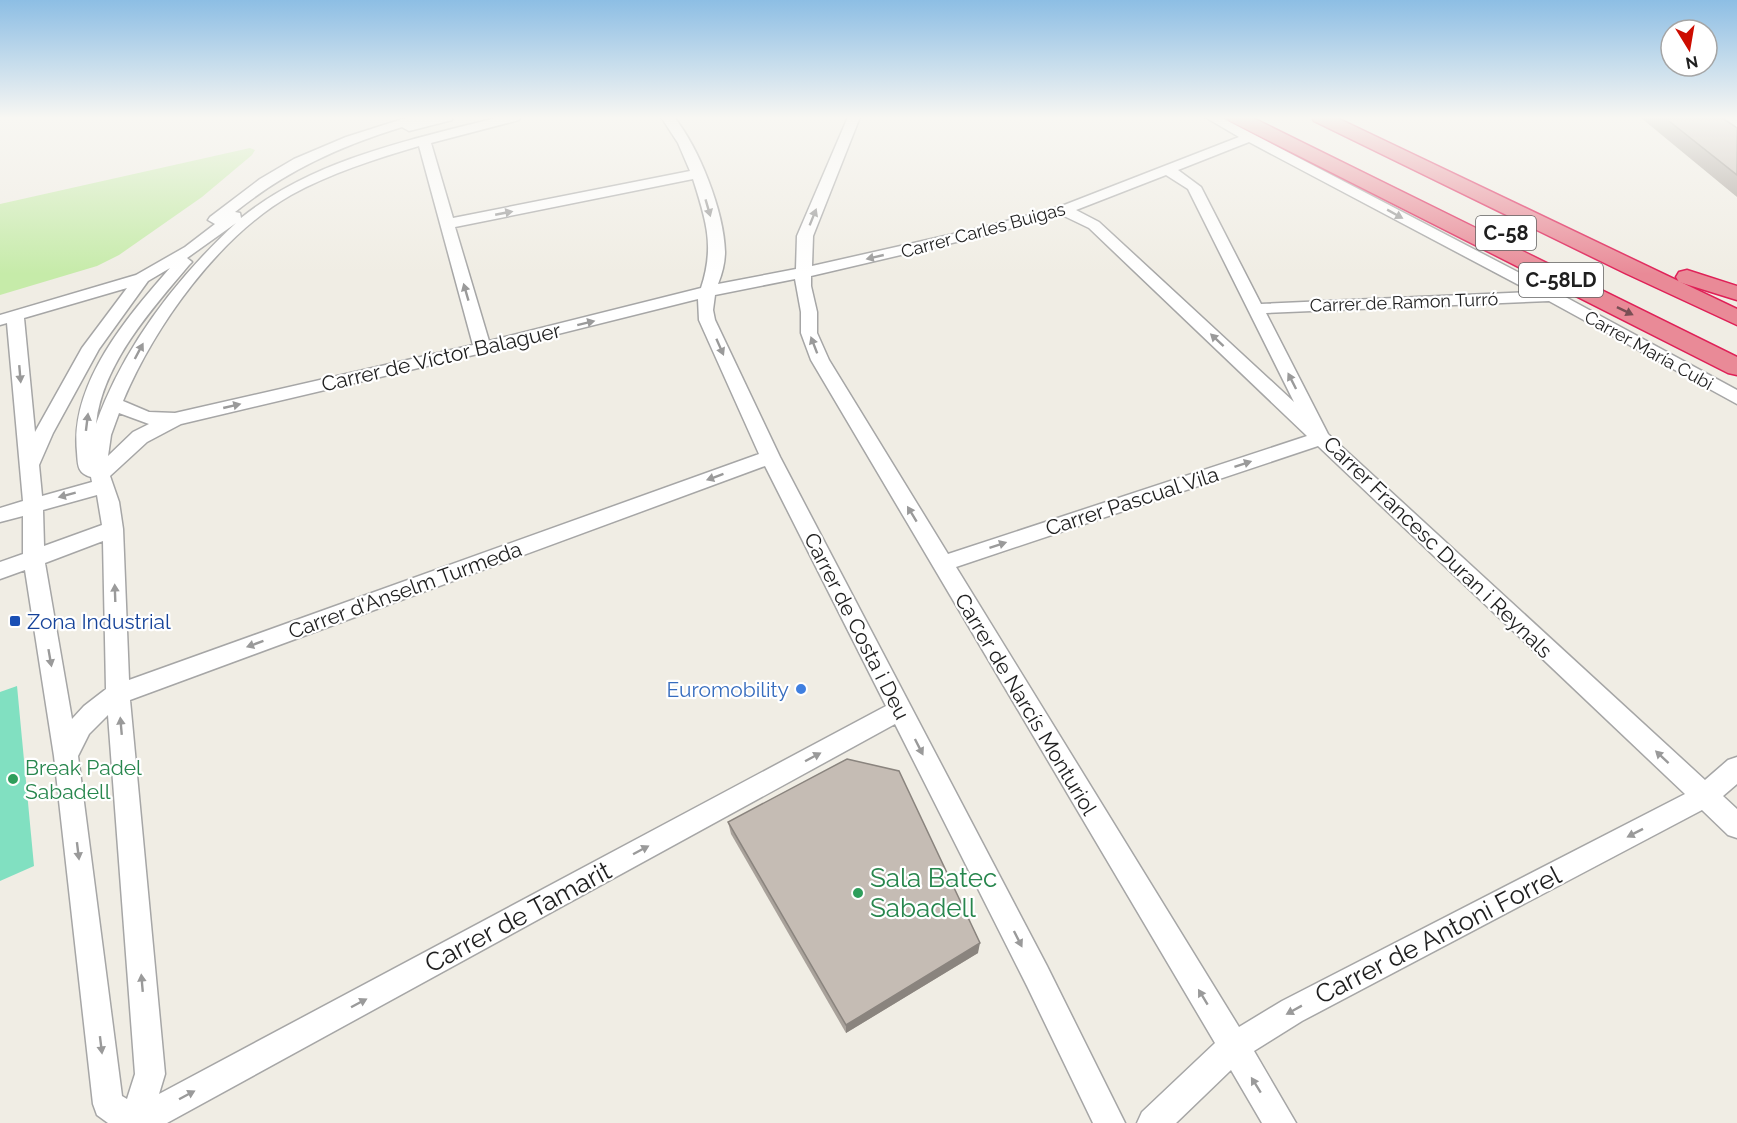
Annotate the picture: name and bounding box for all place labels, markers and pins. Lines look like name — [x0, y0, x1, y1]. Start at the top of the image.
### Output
place label: Zona Industrial — [27, 609, 171, 634]
marker: Zona Industrial — [8, 614, 22, 628]
place label: Euromobility — [666, 677, 789, 702]
marker: Euromobility — [794, 682, 808, 696]
place label: Break Padel Sabadell — [25, 755, 142, 804]
marker: Break Padel Sabadell — [6, 772, 20, 786]
place label: Sala Batec Sabadell — [870, 863, 997, 923]
marker: Sala Batec Sabadell — [851, 886, 865, 900]

